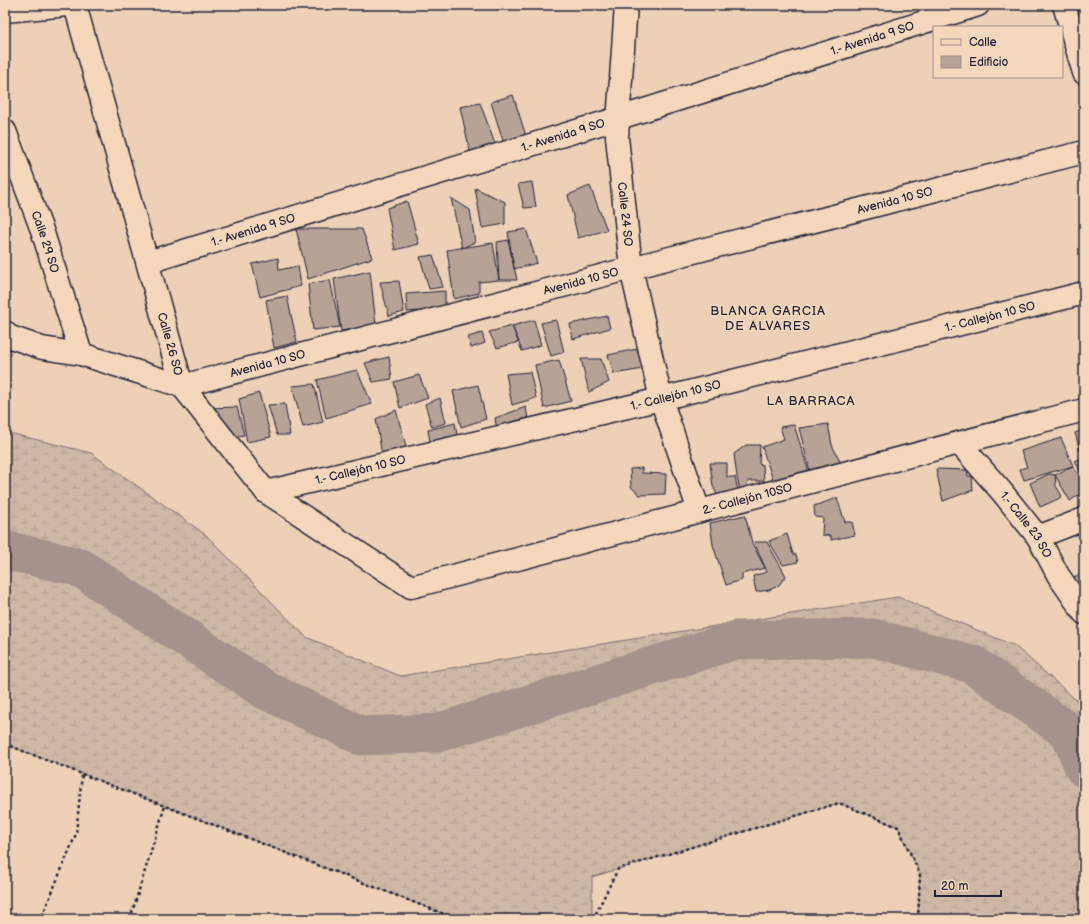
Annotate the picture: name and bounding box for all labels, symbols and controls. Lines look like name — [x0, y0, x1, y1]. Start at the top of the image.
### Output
street label: 1.- Avenida 9 SO — [829, 19, 916, 59]
legend — [933, 26, 1063, 78]
text: Calle — [969, 35, 997, 50]
text: Edificio — [969, 55, 1009, 70]
street label: 1.- Avenida 9 SO — [519, 116, 607, 155]
street label: Calle 24 SO — [614, 181, 636, 247]
street label: Avenida 10 SO — [856, 184, 934, 218]
street label: Calle 29 SO — [27, 209, 62, 275]
street label: 1.- Avenida 9 SO — [210, 210, 297, 250]
street label: Avenida 10 SO — [542, 265, 620, 299]
street label: 1.- Callejón 10 SO — [943, 298, 1037, 336]
district label: BLANCA GARCIA DE ALVARES — [710, 303, 826, 334]
street label: Calle 26 SO — [154, 311, 186, 377]
street label: Avenida 10 SO — [228, 347, 307, 381]
street label: 1.- Callejón 10 SO — [629, 377, 723, 414]
district label: LA BARRACA — [766, 393, 856, 409]
street label: 1.- Callejón 10 SO — [314, 452, 407, 488]
street label: 2.- Callejón 10SO — [701, 480, 794, 518]
street label: 1.- Calle 23 SO — [997, 489, 1055, 561]
scale bar — [935, 872, 1001, 898]
text: 20 m — [941, 879, 968, 894]

